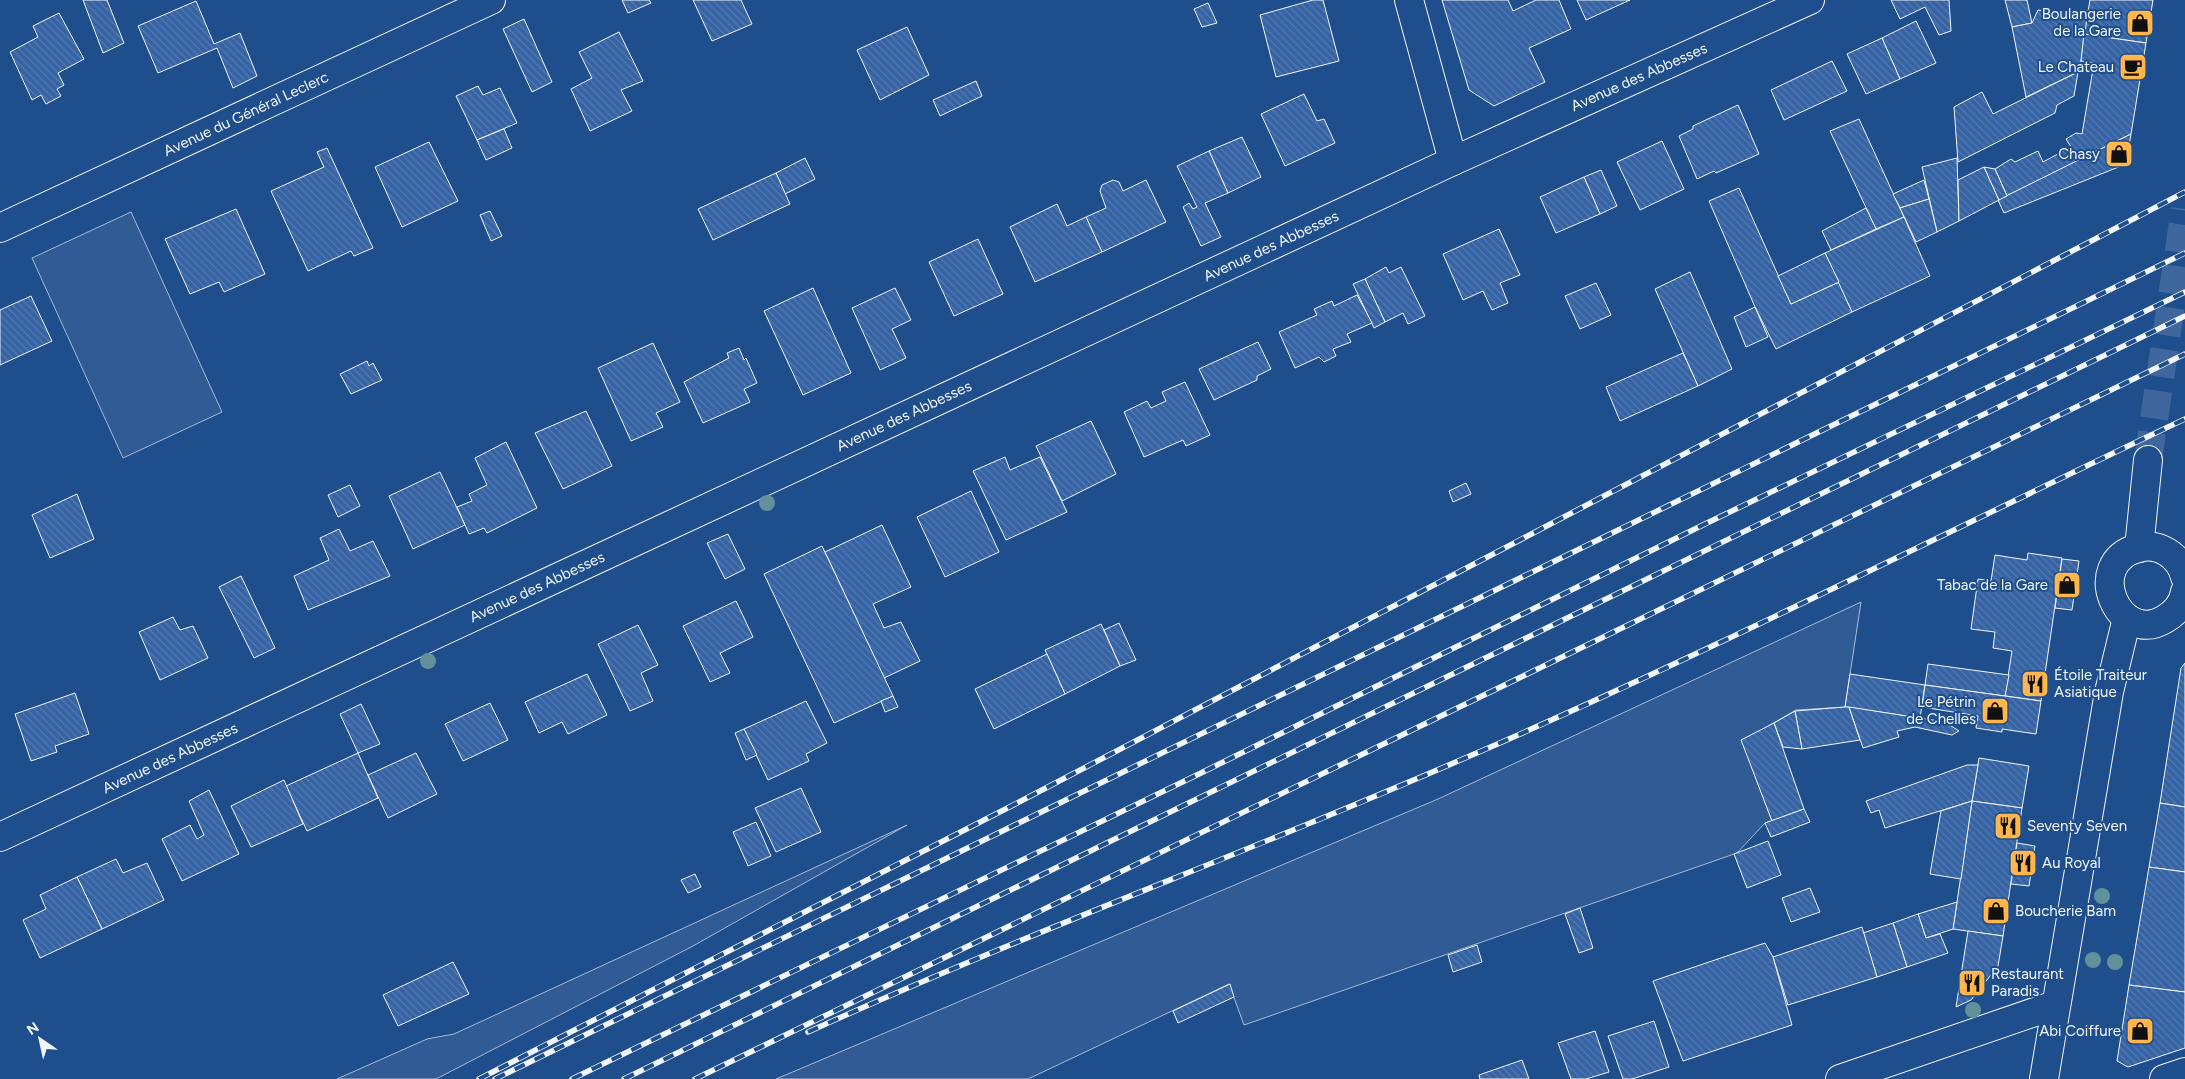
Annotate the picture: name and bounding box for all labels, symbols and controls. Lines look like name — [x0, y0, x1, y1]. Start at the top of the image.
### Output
place label: Boulangerie de la Gare — [2042, 5, 2121, 40]
shop icon: Boulangerie de la Gare — [2125, 8, 2155, 38]
street label: Avenue des Abbesses — [1568, 39, 1710, 115]
cafe icon: Le Chateau — [2118, 52, 2148, 82]
place label: Le Chateau — [2038, 58, 2114, 76]
street label: Avenue du Général Leclerc — [161, 68, 331, 160]
shop icon: Chasy — [2104, 139, 2134, 169]
place label: Chasy — [2058, 145, 2100, 163]
street label: Avenue des Abbesses — [1200, 207, 1342, 285]
street label: Avenue des Abbesses — [833, 377, 975, 455]
street label: Avenue des Abbesses — [466, 548, 608, 626]
shop icon: Tabac de la Gare — [2052, 570, 2082, 600]
place label: Tabac de la Gare — [1937, 576, 2048, 594]
place label: Étoile Traiteur Asiatique — [2054, 666, 2147, 701]
restaurant icon: Étoile Traiteur Asiatique — [2020, 669, 2050, 699]
place label: Le Pétrin de Chelles — [1906, 693, 1976, 728]
shop icon: Le Pétrin de Chelles — [1980, 696, 2010, 726]
street label: Avenue des Abbesses — [99, 719, 241, 797]
restaurant icon: Seventy Seven — [1993, 811, 2023, 841]
place label: Seventy Seven — [2027, 817, 2127, 835]
restaurant icon: Au Royal — [2008, 848, 2038, 878]
place label: Au Royal — [2042, 854, 2101, 872]
shop icon: Boucherie Bam — [1981, 896, 2011, 926]
place label: Boucherie Bam — [2015, 902, 2116, 920]
place label: Restaurant Paradis — [1991, 965, 2064, 1000]
restaurant icon: Restaurant Paradis — [1957, 968, 1987, 998]
north arrow — [15, 1014, 65, 1064]
shop icon: Abi Coiffure — [2125, 1016, 2155, 1046]
text: N — [24, 1019, 42, 1039]
place label: Abi Coiffure — [2039, 1022, 2121, 1040]

